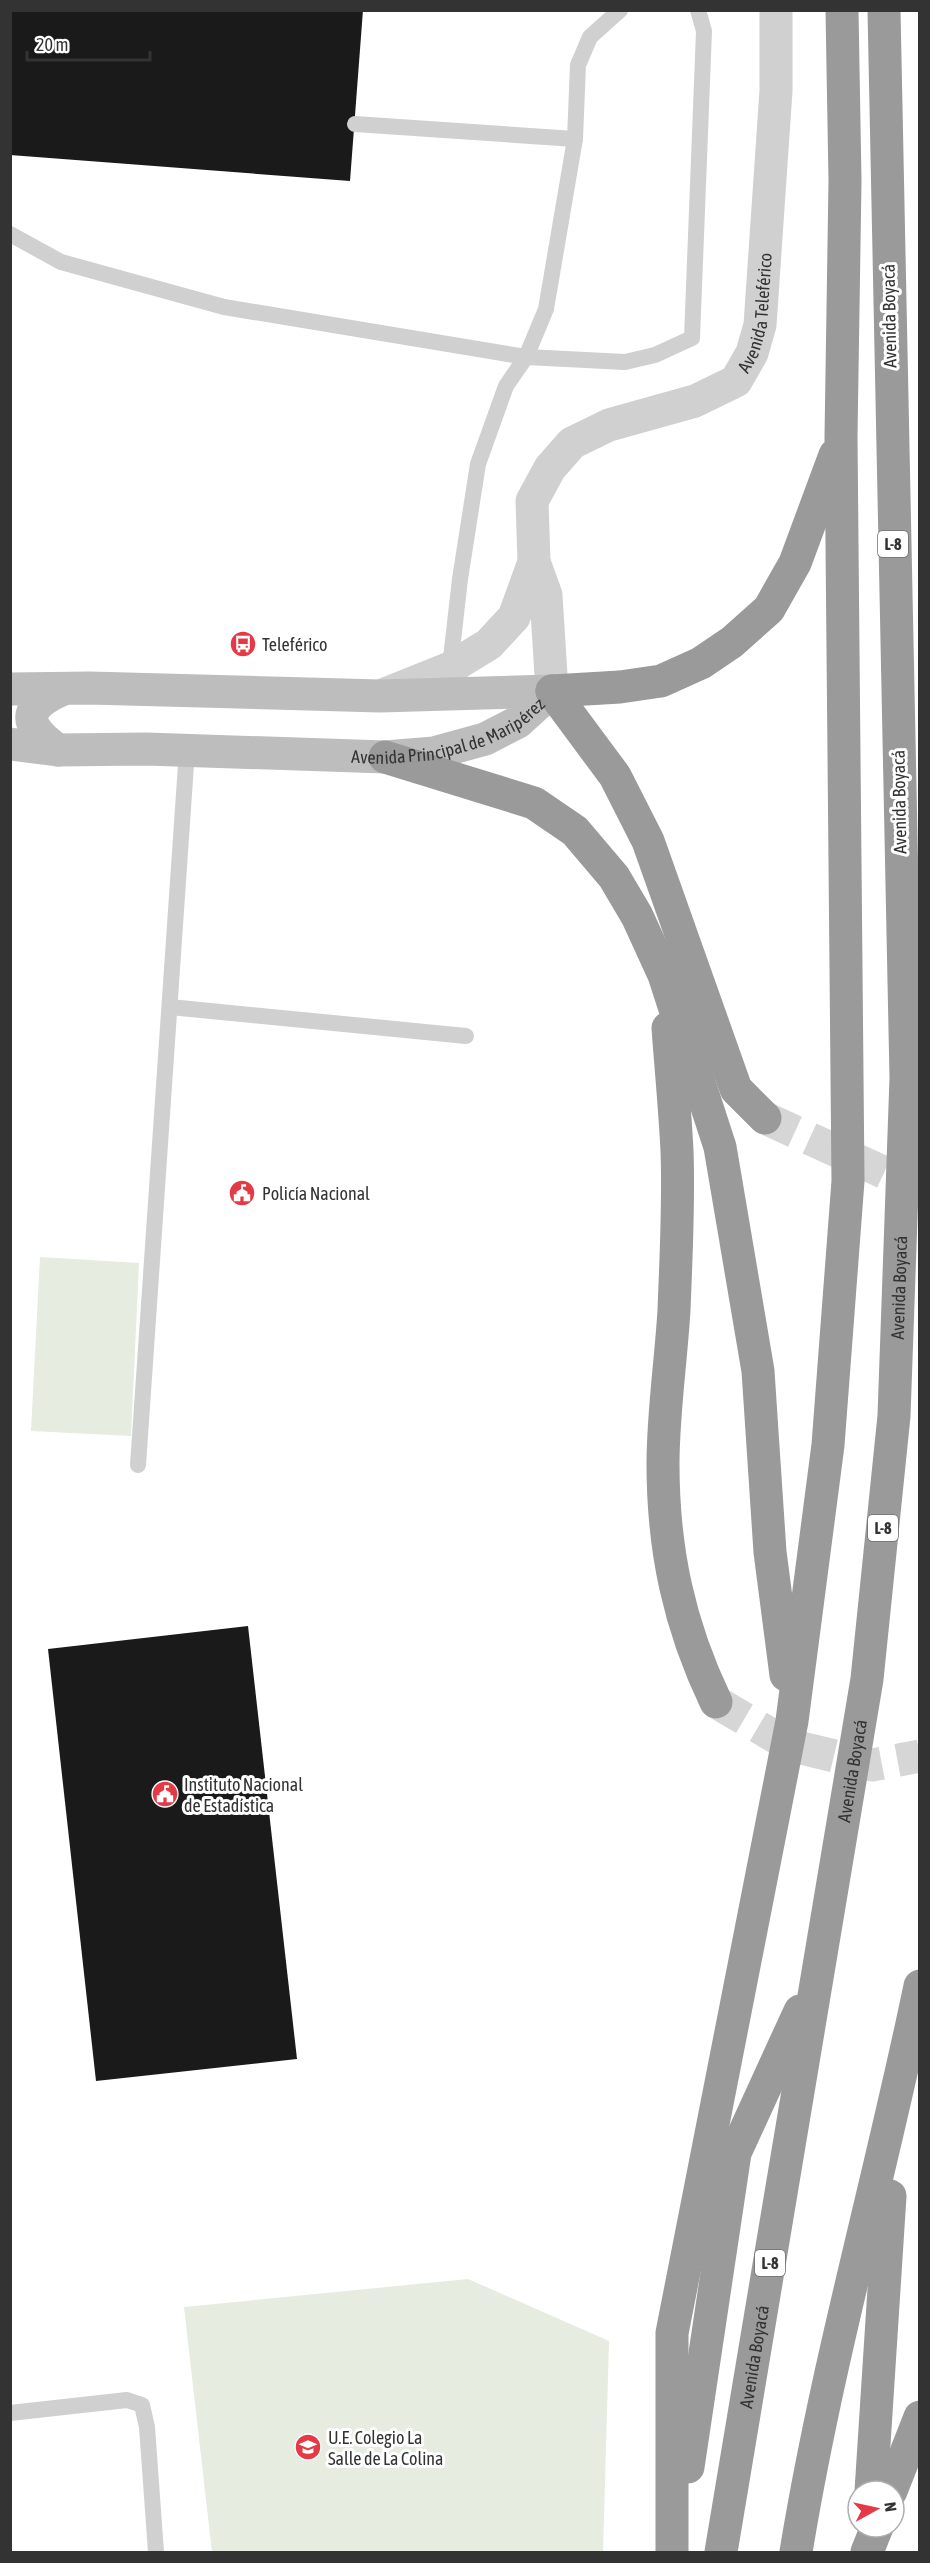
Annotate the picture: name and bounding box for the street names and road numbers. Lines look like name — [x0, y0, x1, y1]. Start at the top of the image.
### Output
street label: Avenida Teleférico — [733, 252, 775, 376]
street label: Avenida Boyacá — [878, 264, 900, 368]
road number: L-8 — [878, 531, 908, 557]
street label: Avenida Principal de Maripérez — [351, 693, 549, 768]
street label: Avenida Boyacá — [888, 750, 910, 854]
street label: Avenida Boyacá — [886, 1235, 911, 1340]
road number: L-8 — [868, 1515, 898, 1541]
street label: Avenida Boyacá — [833, 1718, 871, 1824]
road number: L-8 — [755, 2250, 785, 2276]
street label: Avenida Boyacá — [735, 2304, 773, 2410]

